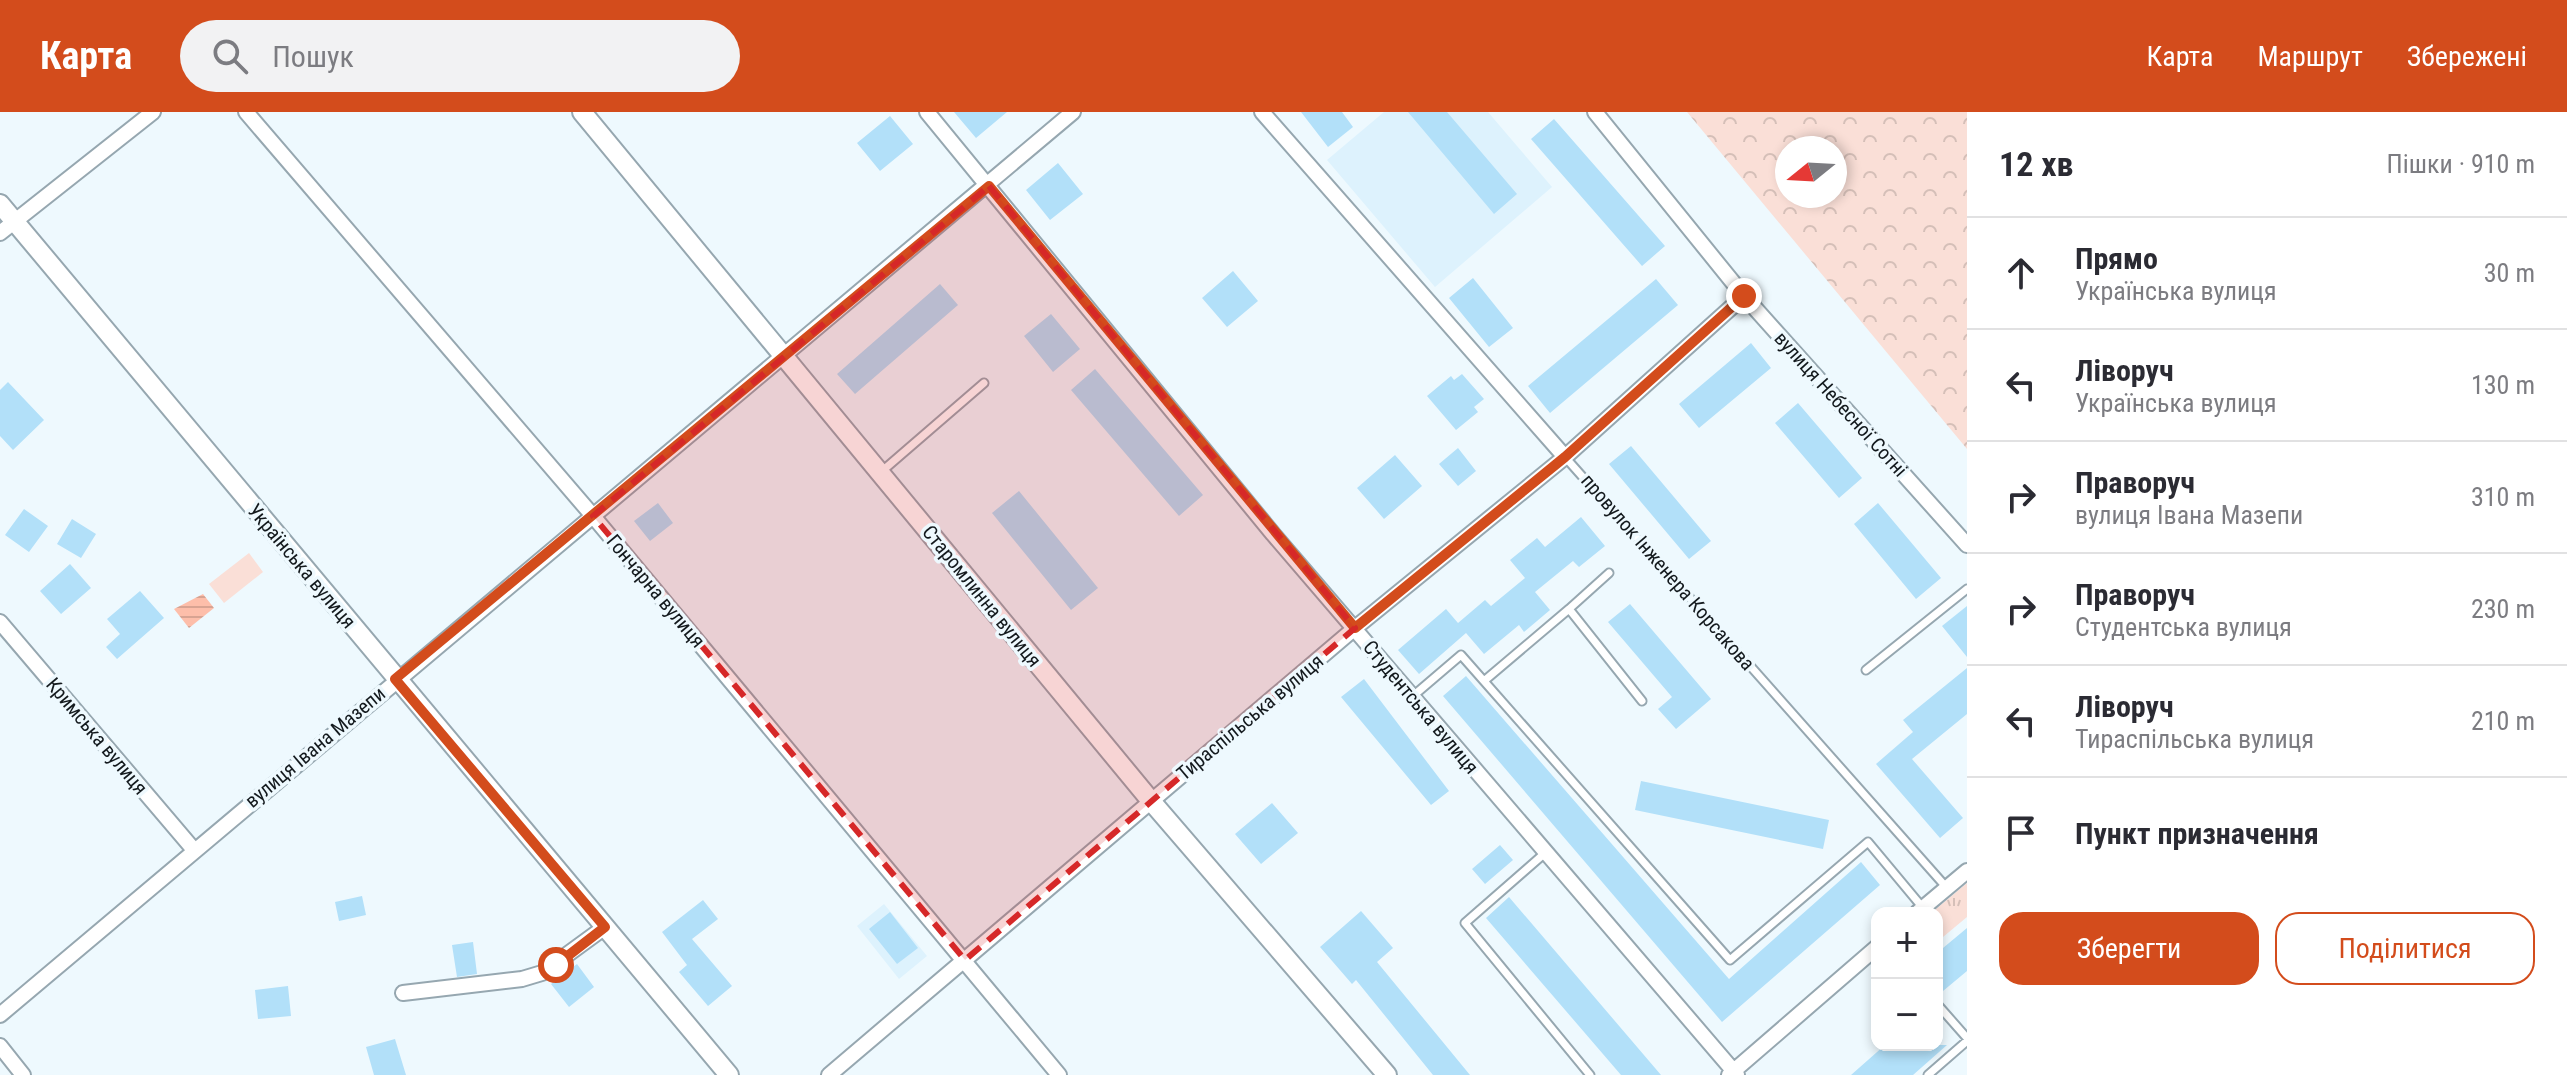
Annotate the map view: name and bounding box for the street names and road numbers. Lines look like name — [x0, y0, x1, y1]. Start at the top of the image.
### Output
street label: вулиця Небесної Сотні — [1769, 326, 1913, 482]
street label: провулок Інженера Корсакова — [1576, 469, 1760, 675]
street label: Українська вулиця — [243, 499, 361, 633]
street label: Старомлинна вулиця — [917, 520, 1047, 672]
street label: Гончарна вулиця — [602, 530, 710, 652]
street label: Студентська вулиця — [1358, 635, 1484, 779]
street label: Тираспільська вулиця — [1172, 649, 1328, 785]
street label: Кримська вулиця — [41, 673, 153, 799]
street label: вулиця Івана Мазепи — [240, 681, 390, 813]

